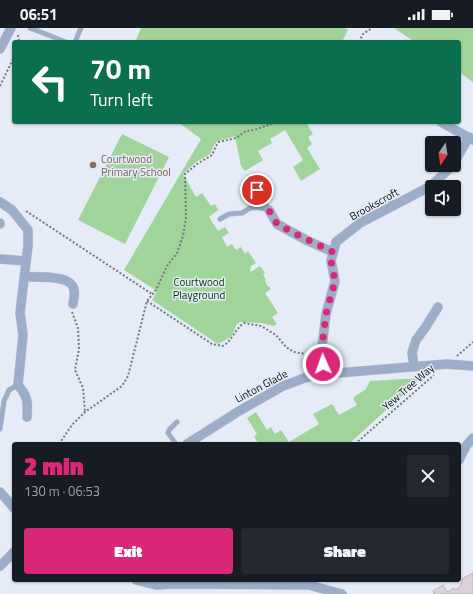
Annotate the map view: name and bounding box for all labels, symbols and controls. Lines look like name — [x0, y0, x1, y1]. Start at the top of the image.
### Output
text: 06:51 — [20, 3, 57, 26]
text: 70 m — [90, 47, 151, 90]
icon: left — [24, 56, 76, 108]
text: Turn left — [90, 86, 153, 113]
north arrow — [425, 136, 461, 172]
map controls — [425, 136, 461, 216]
place label: Courtwood Primary School — [101, 151, 171, 180]
marker: Courtwood Primary School — [88, 160, 98, 170]
pin — [240, 173, 274, 207]
icon: arrive — [246, 179, 268, 201]
button: sound — [425, 180, 461, 216]
street label: Brookscroft — [346, 184, 402, 224]
park label: Courtwood Playground — [173, 274, 225, 303]
position arrow — [302, 343, 344, 385]
street label: Yew Tree Way — [379, 360, 438, 414]
street label: Linton Glade — [232, 365, 291, 407]
text: 2 min — [24, 448, 84, 484]
button: close — [407, 455, 449, 497]
text: 130 m · 06:53 — [24, 481, 100, 501]
button: Exit — [24, 528, 233, 574]
button: Share — [241, 528, 449, 574]

